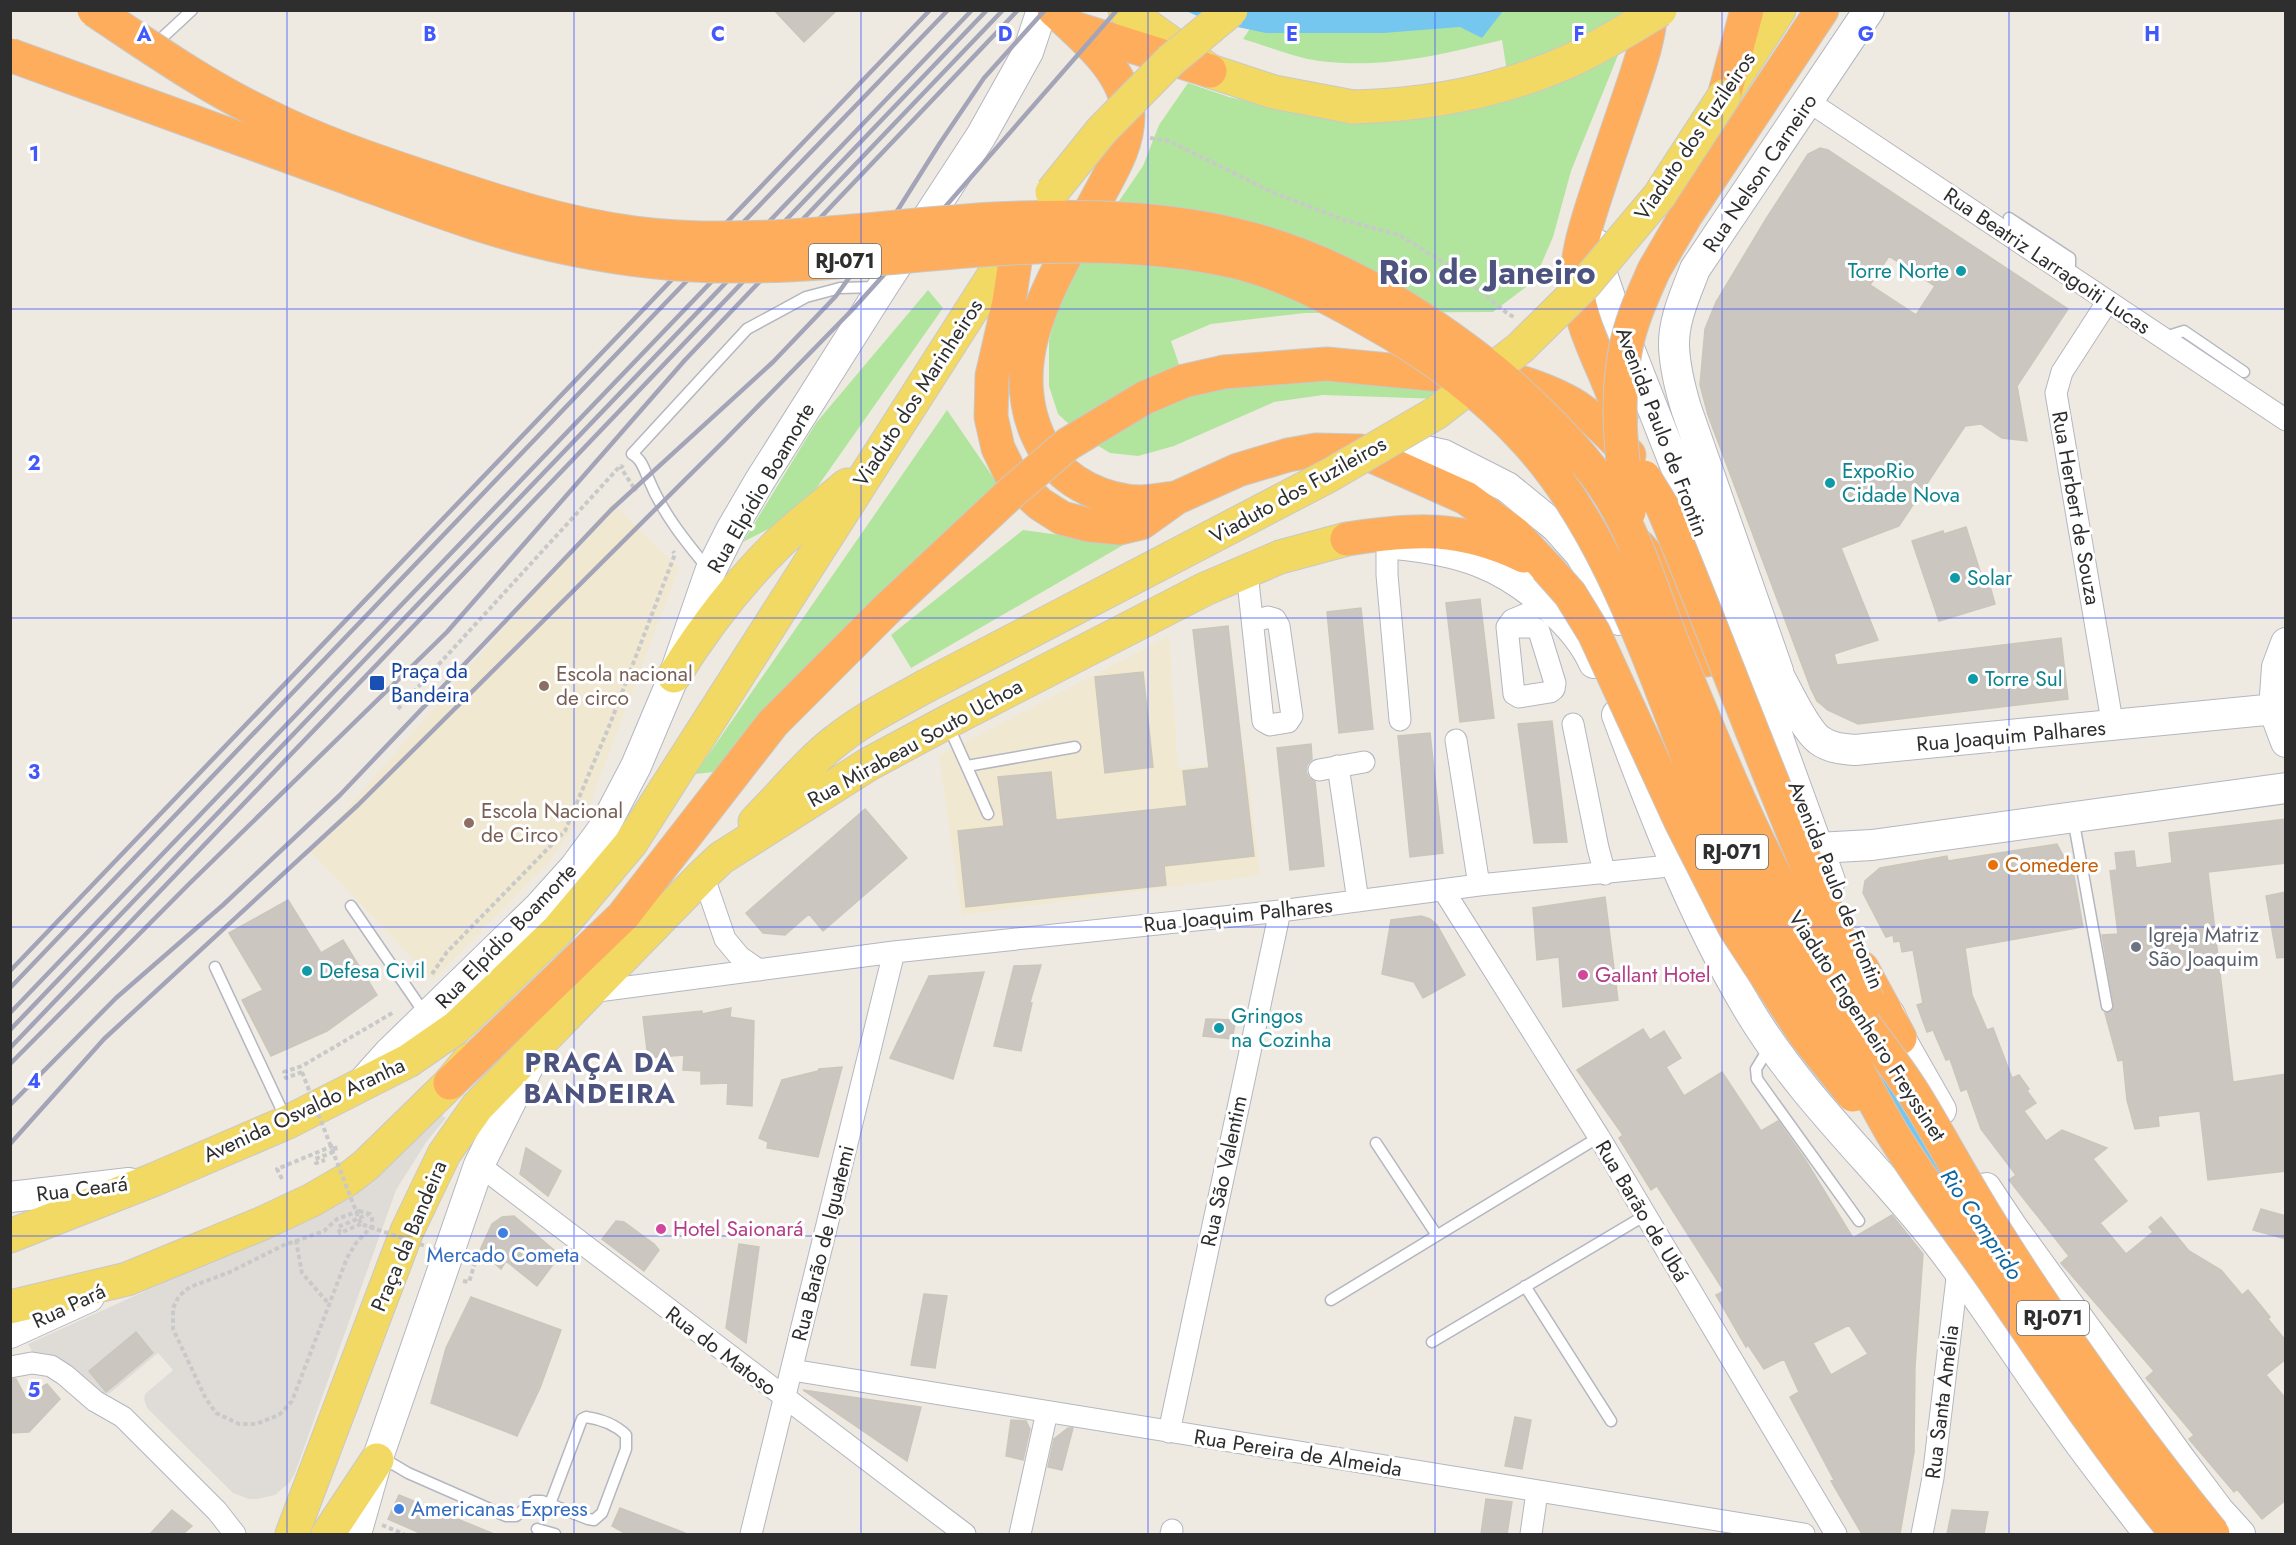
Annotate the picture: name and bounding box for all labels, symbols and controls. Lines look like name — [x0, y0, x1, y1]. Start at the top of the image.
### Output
text: A — [136, 20, 152, 49]
text: B — [423, 20, 437, 49]
text: C — [711, 20, 725, 49]
text: D — [998, 20, 1012, 49]
text: E — [1286, 20, 1298, 49]
text: F — [1573, 20, 1585, 49]
text: G — [1858, 20, 1874, 49]
text: H — [2144, 20, 2160, 49]
street label: Viaduto dos Fuzileiros — [1627, 46, 1763, 226]
street label: Rua Nelson Carneiro — [1696, 88, 1824, 258]
text: 1 — [29, 140, 39, 169]
street label: Rua Beatriz Larragoiti Lucas — [1938, 180, 2156, 342]
road number: RJ-071 — [809, 244, 881, 278]
district label: Rio de Janeiro — [1378, 249, 1596, 296]
place label: Torre Norte — [1848, 256, 1949, 286]
marker: Torre Norte — [1954, 264, 1968, 278]
street label: Viaduto dos Marinheiros — [846, 293, 990, 493]
street label: Avenida Paulo de Frontin — [1608, 323, 1716, 541]
street label: Rua Elpídio Boamorte — [700, 397, 822, 579]
street label: Rua Herbert de Souza — [2044, 409, 2108, 607]
street label: Viaduto dos Fuzileiros — [1204, 429, 1392, 551]
text: 2 — [27, 449, 41, 478]
place label: ExpoRio Cidade Nova — [1842, 456, 1960, 510]
marker: ExpoRio Cidade Nova — [1823, 476, 1837, 490]
place label: Solar — [1967, 563, 2013, 593]
marker: Solar — [1948, 571, 1962, 585]
place label: Praça da Bandeira — [391, 656, 469, 710]
place label: Escola nacional de circo — [556, 659, 693, 713]
place label: Torre Sul — [1985, 664, 2063, 694]
street label: Rua Mirabeau Souto Uchoa — [802, 671, 1028, 815]
marker: Torre Sul — [1966, 672, 1980, 686]
marker: Praça da Bandeira — [368, 674, 386, 692]
marker: Escola nacional de circo — [537, 679, 551, 693]
street label: Rua Joaquim Palhares — [1915, 713, 2107, 759]
text: 3 — [28, 758, 40, 787]
street label: Avenida Paulo de Frontin — [1780, 776, 1892, 994]
place label: Escola Nacional de Circo — [481, 796, 623, 850]
marker: Escola Nacional de Circo — [462, 816, 476, 830]
road number: RJ-071 — [1696, 835, 1768, 869]
place label: Comedere — [2005, 850, 2099, 880]
street label: Rua Elpídio Boamorte — [428, 856, 584, 1016]
marker: Comedere — [1986, 858, 2000, 872]
street label: Rua Joaquim Palhares — [1142, 890, 1334, 940]
street label: Viaduto Engenheiro Freyssinet — [1781, 905, 1953, 1147]
place label: Igreja Matriz São Joaquim — [2148, 920, 2259, 974]
marker: Igreja Matriz São Joaquim — [2129, 940, 2143, 954]
place label: Defesa Civil — [319, 956, 425, 986]
place label: Gallant Hotel — [1595, 960, 1711, 990]
marker: Defesa Civil — [300, 964, 314, 978]
marker: Gallant Hotel — [1576, 968, 1590, 982]
place label: Gringos na Cozinha — [1231, 1001, 1331, 1055]
marker: Gringos na Cozinha — [1212, 1021, 1226, 1035]
district label: PRAÇA DA BANDEIRA — [524, 1043, 676, 1113]
street label: Avenida Osvaldo Aranha — [198, 1050, 410, 1170]
text: 4 — [27, 1067, 41, 1096]
street label: Rua São Valentim — [1193, 1093, 1255, 1249]
street label: Rua Barão de Ubá — [1588, 1134, 1696, 1288]
street label: Rua Barão de Iguatemi — [784, 1142, 862, 1344]
street label: Praça da Bandeira — [364, 1156, 454, 1316]
water label: Rio Comprido — [1933, 1162, 2031, 1286]
street label: Rua Ceará — [35, 1169, 129, 1209]
place label: Hotel Saionará — [673, 1214, 804, 1244]
marker: Hotel Saionará — [654, 1222, 668, 1236]
marker: Mercado Cometa — [496, 1226, 510, 1240]
place label: Mercado Cometa — [427, 1240, 579, 1270]
street label: Rua Pará — [28, 1276, 110, 1336]
street label: Rua do Matoso — [659, 1299, 783, 1403]
road number: RJ-071 — [2017, 1301, 2089, 1335]
street label: Rua Santa Amélia — [1918, 1323, 1966, 1481]
text: 5 — [28, 1376, 41, 1405]
street label: Rua Pereira de Almeida — [1192, 1422, 1404, 1484]
place label: Americanas Express — [411, 1494, 588, 1524]
marker: Americanas Express — [392, 1502, 406, 1516]

